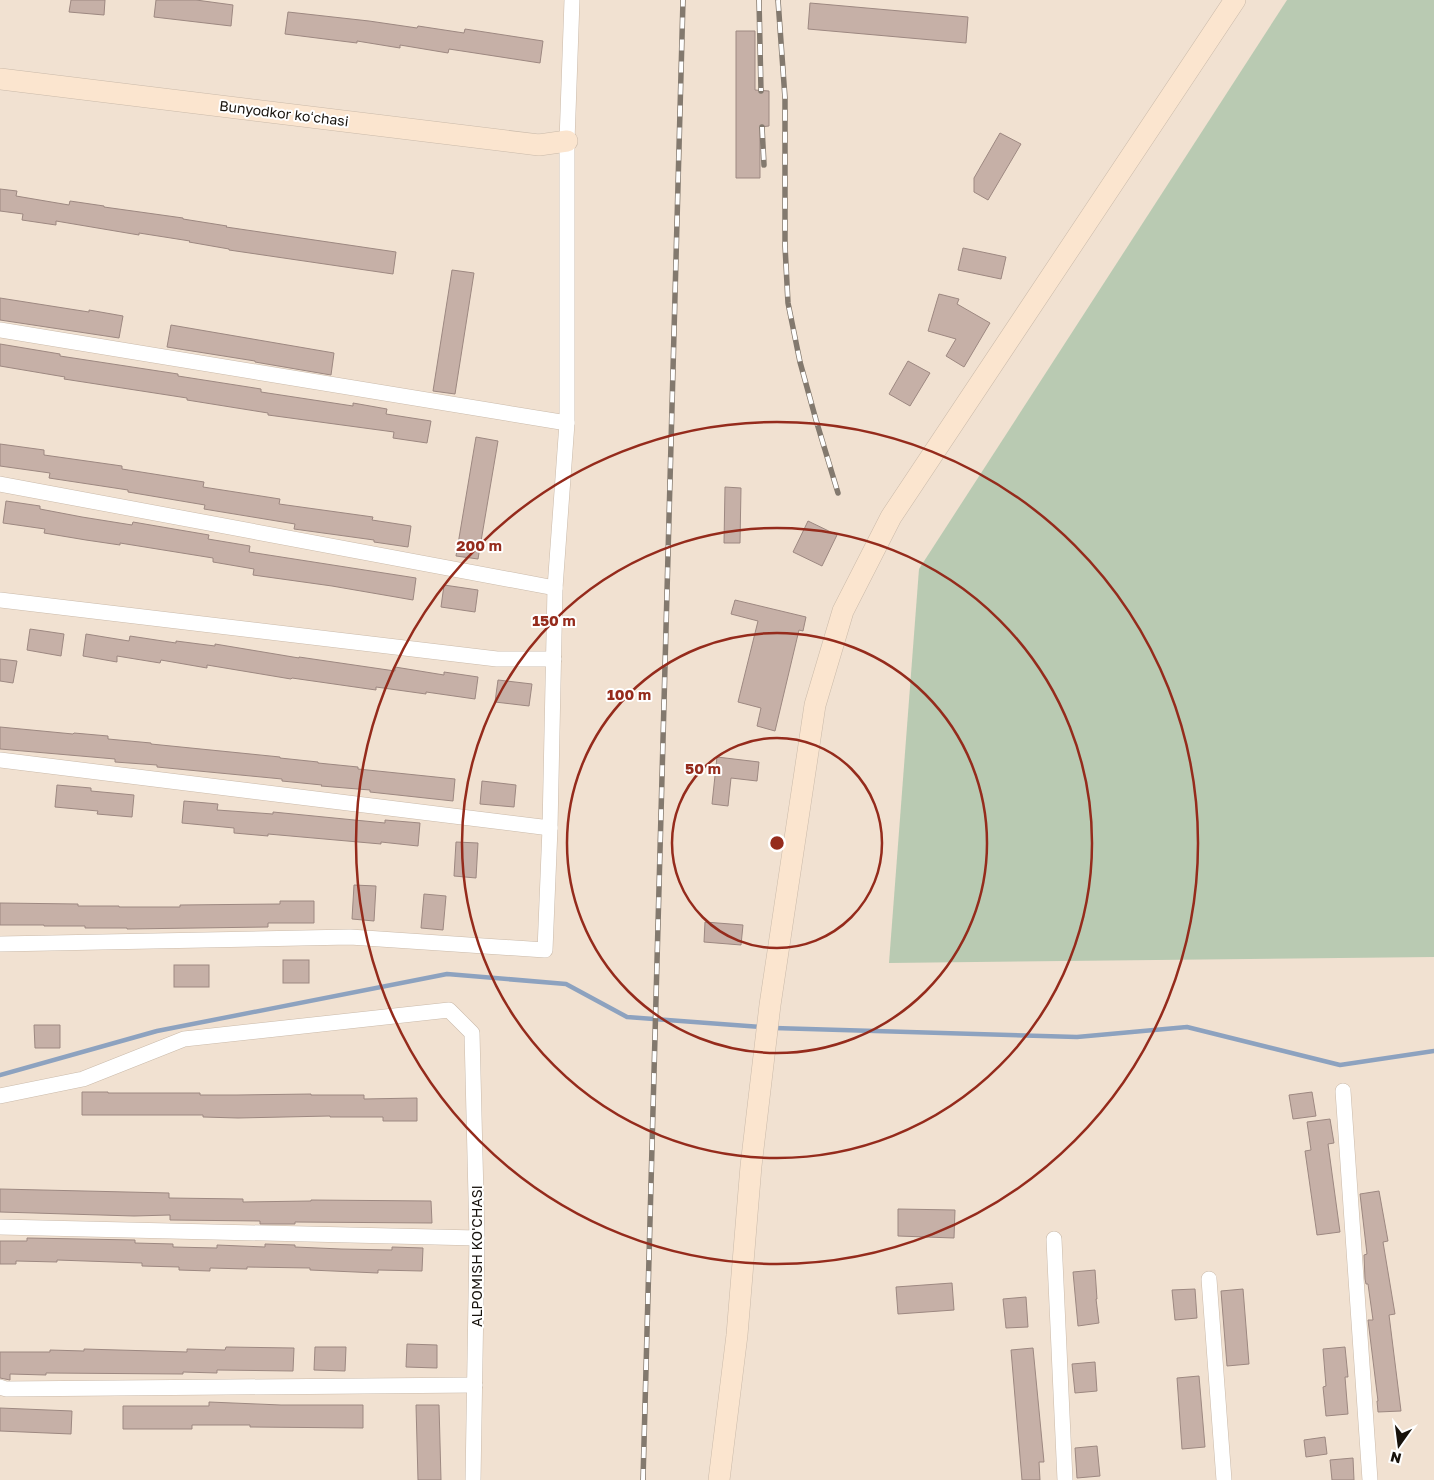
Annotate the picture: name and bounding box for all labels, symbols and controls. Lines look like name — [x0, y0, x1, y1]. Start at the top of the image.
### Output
street label: Bunyodkor koʻchasi — [218, 97, 350, 129]
text: 200 m — [456, 536, 502, 554]
text: 150 m — [532, 611, 576, 629]
text: 100 m — [607, 685, 651, 703]
text: 50 m — [685, 759, 721, 777]
centre of rings — [768, 834, 786, 852]
street label: ALPOMISH KO'CHASI — [468, 1185, 485, 1327]
north arrow — [1374, 1420, 1424, 1470]
text: N — [1389, 1449, 1403, 1468]

